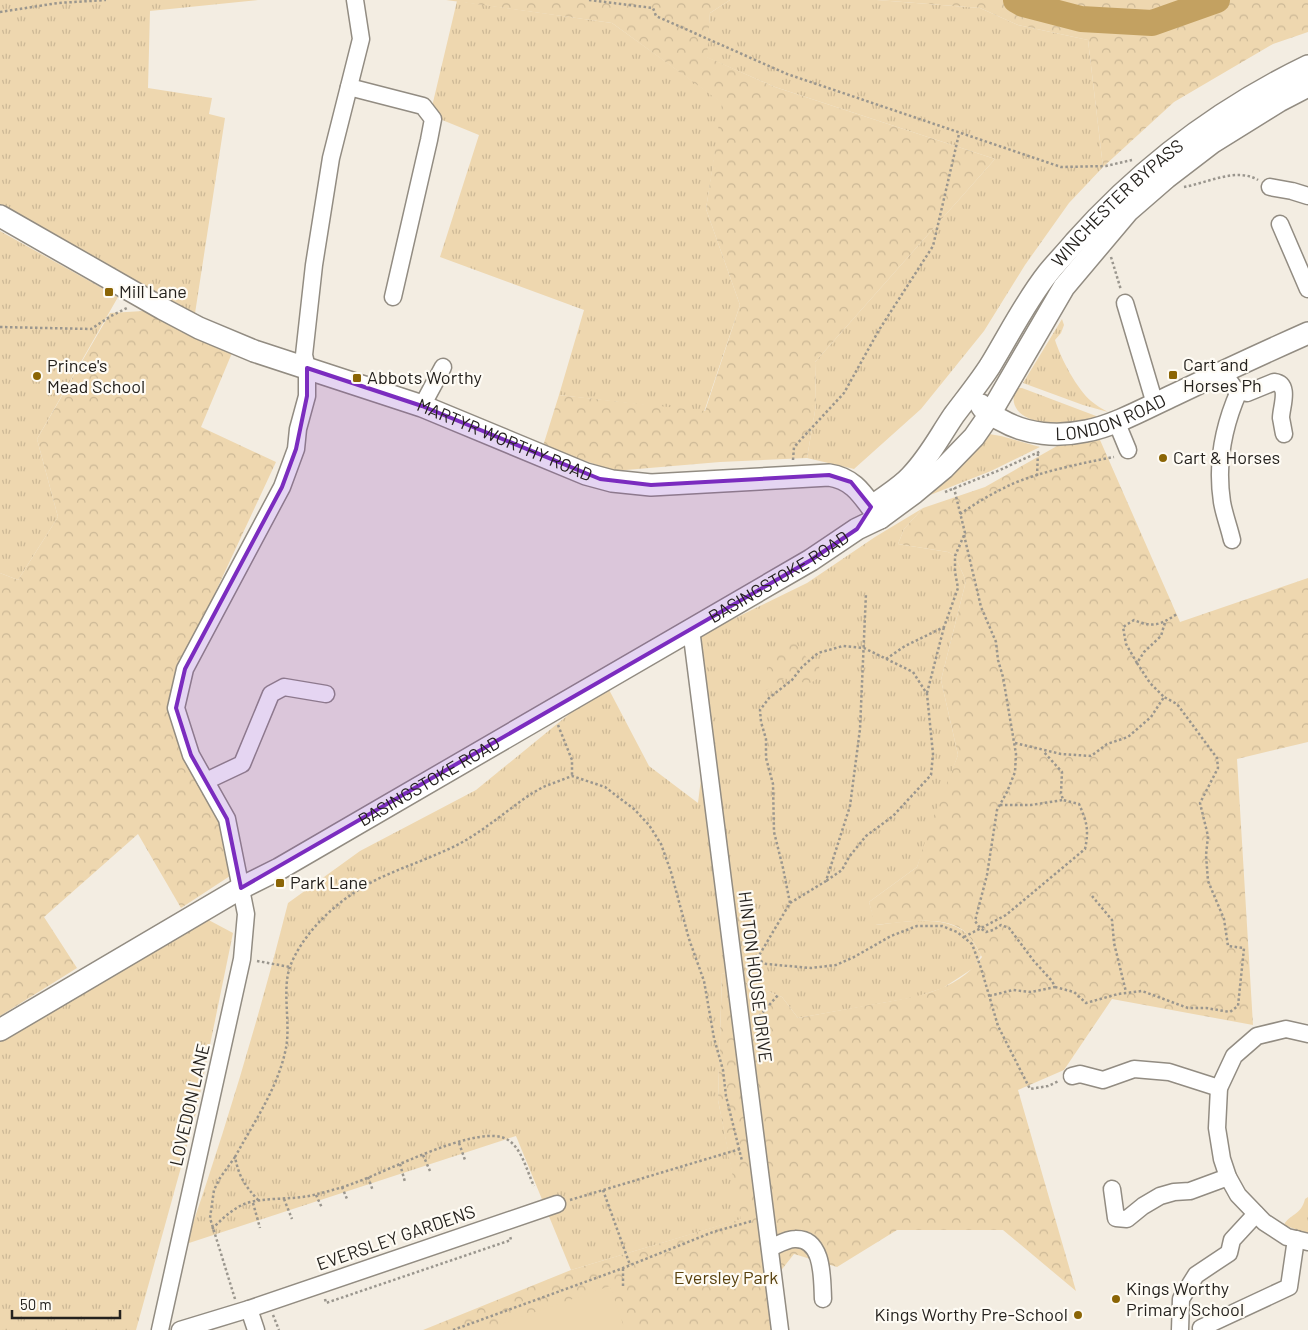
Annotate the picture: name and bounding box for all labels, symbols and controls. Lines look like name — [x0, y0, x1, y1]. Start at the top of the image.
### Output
street label: WINCHESTER BYPASS — [1046, 134, 1187, 271]
place label: Mill Lane — [119, 280, 187, 302]
marker: Mill Lane — [103, 286, 115, 298]
place label: Cart and Horses Ph — [1183, 353, 1262, 396]
place label: Prince's Mead School — [47, 354, 145, 397]
place label: Abbots Worthy — [367, 366, 482, 388]
marker: Cart and Horses Ph — [1167, 369, 1179, 381]
marker: Prince's Mead School — [31, 370, 43, 382]
marker: Abbots Worthy — [351, 372, 363, 384]
street label: LONDON ROAD — [1055, 389, 1169, 444]
street label: MARTYR WORTHY ROAD — [414, 393, 596, 485]
place label: Cart & Horses — [1173, 446, 1280, 468]
marker: Cart & Horses — [1157, 452, 1169, 464]
street label: BASINGSTOKE ROAD — [704, 526, 853, 627]
street label: BASINGSTOKE ROAD — [354, 731, 504, 831]
place label: Park Lane — [290, 871, 368, 893]
marker: Park Lane — [274, 877, 286, 889]
street label: HINTON HOUSE DRIVE — [735, 890, 777, 1064]
street label: LOVEDON LANE — [164, 1041, 214, 1168]
street label: EVERSLEY GARDENS — [313, 1200, 478, 1275]
park label: Eversley Park — [674, 1266, 778, 1288]
place label: Kings Worthy Primary School — [1126, 1277, 1244, 1320]
scale bar — [12, 1288, 120, 1320]
marker: Kings Worthy Primary School — [1110, 1293, 1122, 1305]
text: 50 m — [20, 1295, 52, 1313]
place label: Kings Worthy Pre-School — [874, 1303, 1068, 1325]
marker: Kings Worthy Pre-School — [1072, 1309, 1084, 1321]

